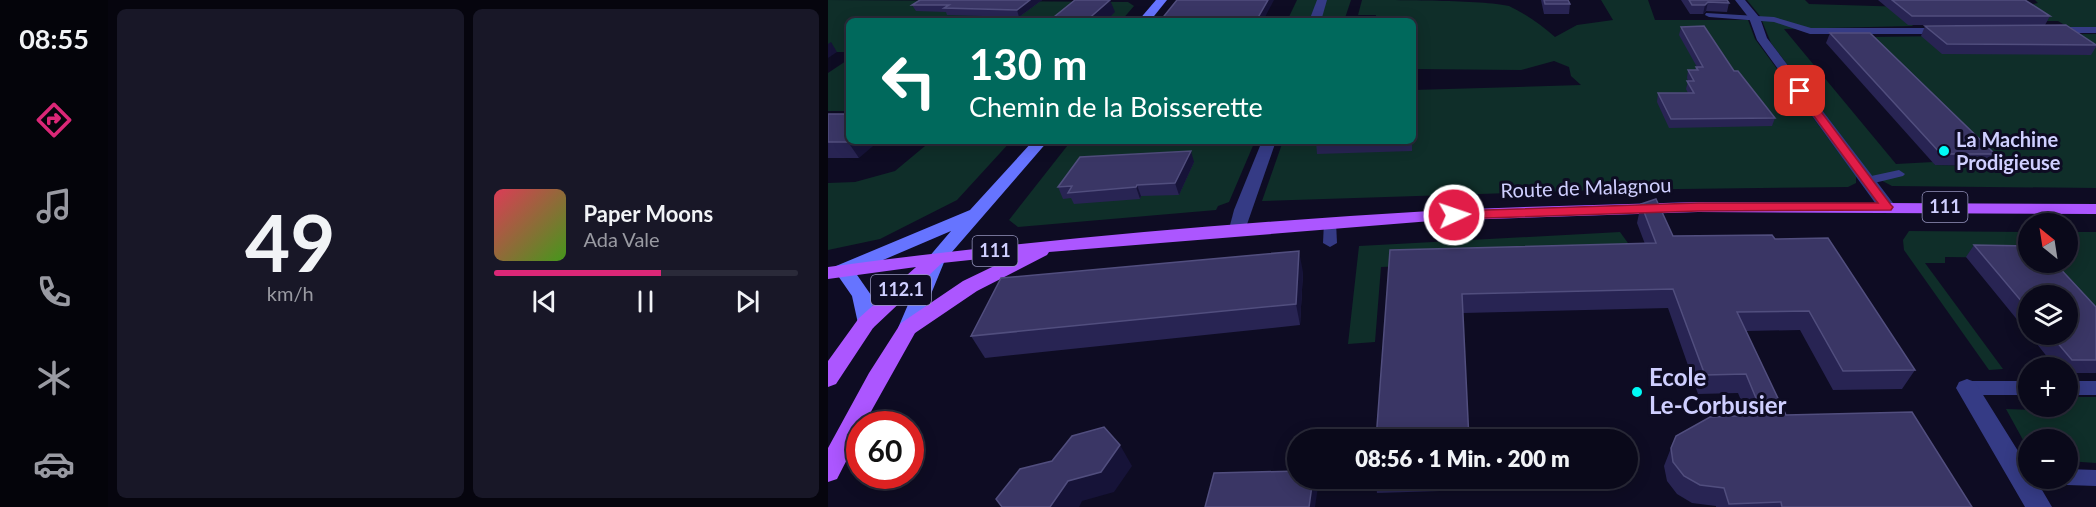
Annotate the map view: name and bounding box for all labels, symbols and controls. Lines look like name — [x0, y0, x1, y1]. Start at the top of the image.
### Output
text: 08:55 — [19, 22, 89, 55]
text: 130 m — [969, 39, 1087, 89]
icon: left — [870, 42, 948, 120]
pin — [1774, 65, 1825, 116]
icon: arrive — [1783, 74, 1816, 107]
text: Chemin de la Boisserette — [969, 90, 1263, 123]
icon: directions — [33, 99, 75, 141]
place label: La Machine Prodigieuse — [1956, 127, 2061, 174]
marker: La Machine Prodigieuse — [1937, 144, 1951, 158]
street label: Route de Malagnou — [1500, 172, 1672, 202]
position arrow — [1422, 183, 1486, 247]
icon: music — [33, 185, 75, 227]
road number: 111 — [1922, 192, 1968, 222]
text: 49 — [245, 195, 335, 289]
text: Paper Moons — [584, 200, 713, 227]
north arrow — [2018, 213, 2078, 273]
map controls — [2018, 213, 2078, 489]
text: Ada Vale — [584, 227, 660, 251]
road number: 111 — [972, 236, 1018, 266]
icon: phone — [33, 271, 75, 313]
road number: 112.1 — [871, 275, 931, 305]
text: km/h — [267, 281, 314, 305]
icon: previous — [528, 285, 561, 318]
icon: pause — [629, 285, 662, 318]
icon: next — [731, 285, 764, 318]
button: layers — [2018, 285, 2078, 345]
icon: climate — [33, 357, 75, 399]
button: + — [2018, 357, 2078, 417]
place label: Ecole Le-Corbusier — [1649, 362, 1787, 419]
marker: Ecole Le-Corbusier — [1630, 385, 1644, 399]
speed limit sign: 60 — [846, 411, 924, 489]
button: − — [2018, 429, 2078, 489]
icon: car — [33, 443, 75, 485]
text: 08:56 · 1 Min. · 200 m — [1355, 445, 1570, 472]

